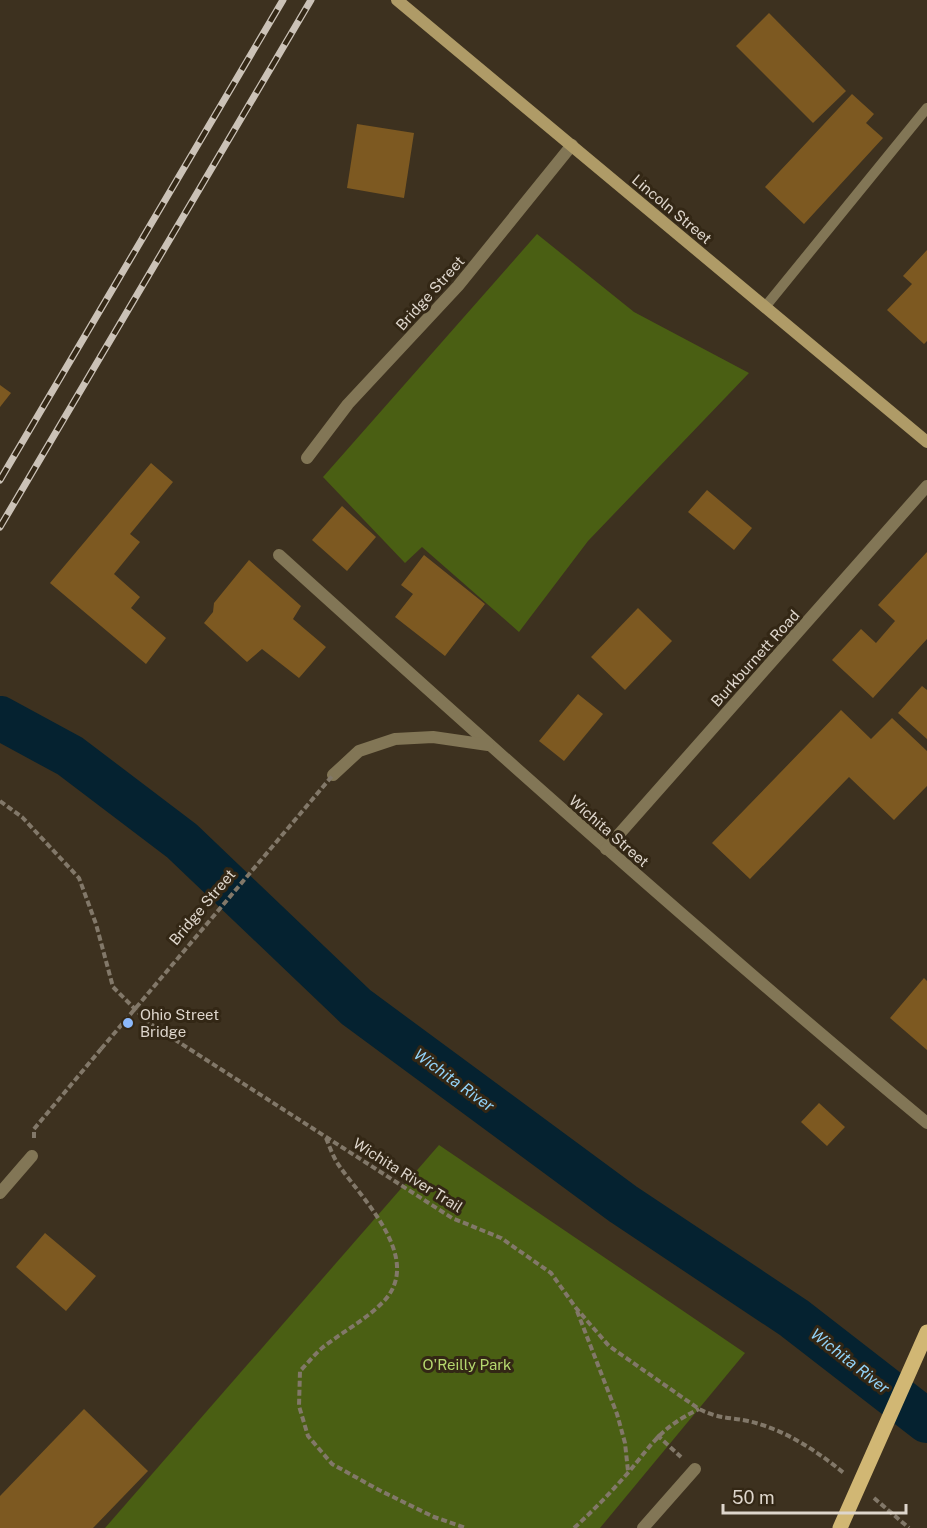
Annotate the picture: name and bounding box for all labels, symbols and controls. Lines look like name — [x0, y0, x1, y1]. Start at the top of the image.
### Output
street label: Lincoln Street — [629, 171, 715, 247]
street label: Bridge Street — [392, 252, 468, 333]
street label: Burkburnett Road — [707, 606, 803, 710]
street label: Wichita Street — [566, 792, 652, 870]
street label: Bridge Street — [165, 866, 239, 948]
place label: Ohio Street Bridge — [140, 1006, 219, 1040]
marker: Ohio Street Bridge — [121, 1016, 135, 1030]
water label: Wichita River — [410, 1045, 499, 1116]
street label: Wichita River Trail — [350, 1134, 466, 1216]
water label: Wichita River — [807, 1324, 894, 1398]
park label: O'Reilly Park — [422, 1356, 512, 1373]
scale bar — [723, 1477, 906, 1515]
text: 50 m — [732, 1487, 775, 1508]

